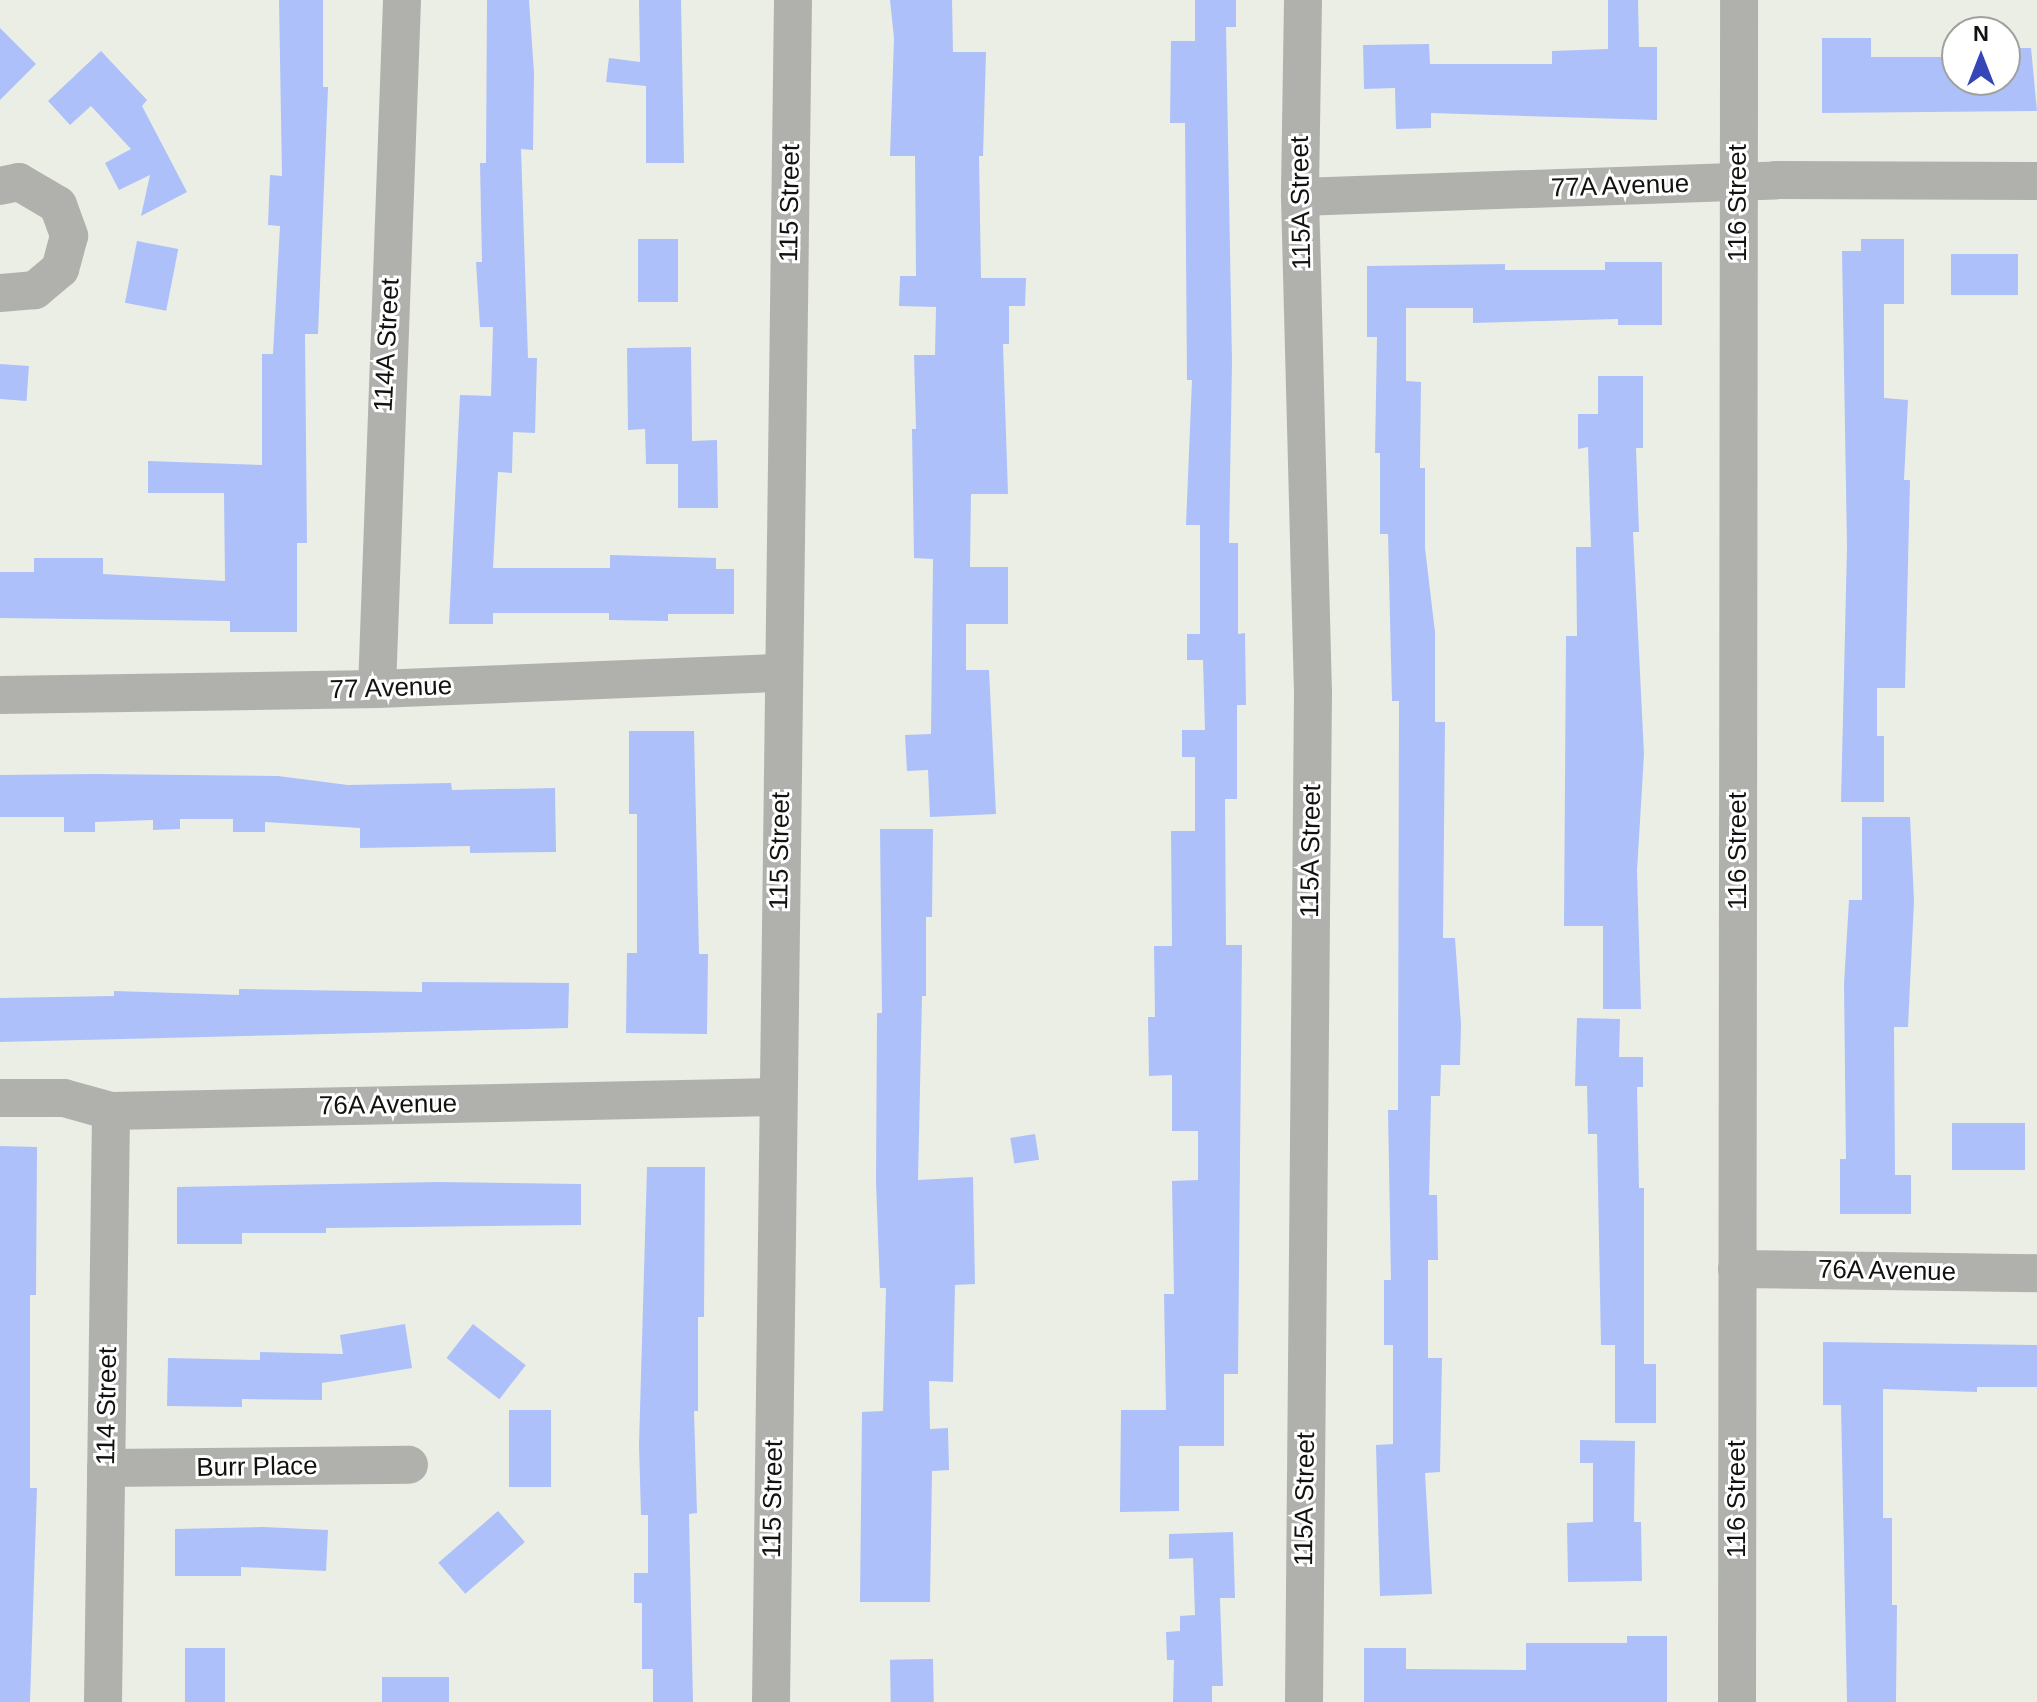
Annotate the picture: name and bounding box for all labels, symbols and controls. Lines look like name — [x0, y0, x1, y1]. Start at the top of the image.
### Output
north arrow — [1941, 16, 2021, 96]
text: N — [1973, 21, 1989, 46]
street label: 115A Street — [1284, 135, 1318, 271]
street label: 115 Street — [773, 144, 807, 262]
street label: 116 Street — [1722, 144, 1754, 262]
street label: 77A Avenue — [1549, 168, 1691, 204]
street label: 114A Street — [368, 277, 406, 413]
street label: 77 Avenue — [329, 670, 453, 706]
street label: 115A Street — [1294, 783, 1328, 919]
street label: 115 Street — [763, 792, 797, 910]
street label: 116 Street — [1722, 792, 1754, 910]
street label: 76A Avenue — [317, 1088, 459, 1122]
street label: 76A Avenue — [1816, 1254, 1958, 1288]
street label: 114 Street — [90, 1347, 124, 1465]
street label: 115A Street — [1288, 1431, 1322, 1567]
street label: 115 Street — [756, 1440, 790, 1558]
street label: 116 Street — [1721, 1440, 1753, 1558]
street label: Burr Place — [196, 1450, 318, 1484]

